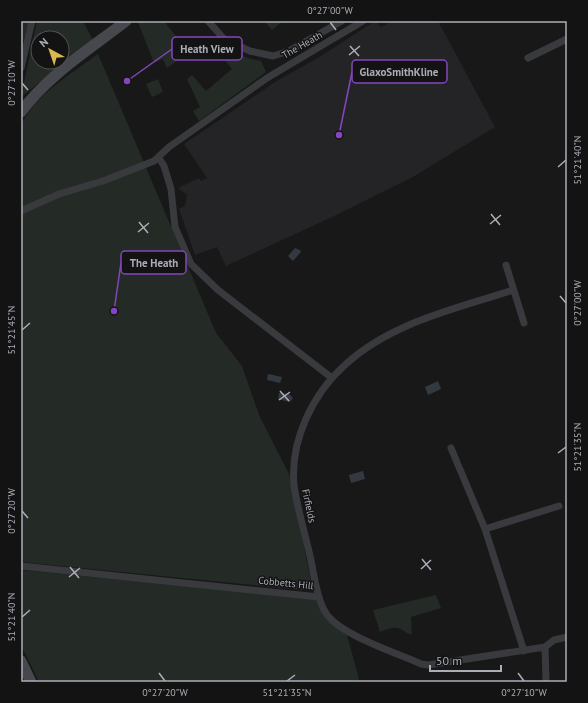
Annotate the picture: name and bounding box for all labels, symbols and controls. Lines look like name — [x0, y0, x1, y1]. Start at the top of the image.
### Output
text: 0°27'00"W — [307, 4, 354, 17]
street label: The Heath — [280, 28, 324, 62]
north arrow — [30, 30, 70, 70]
text: N — [36, 35, 51, 50]
callout: Heath View — [172, 37, 242, 60]
text: Heath View — [180, 42, 235, 56]
text: 0°27'10"W — [5, 59, 18, 106]
callout: GlaxoSmithKline — [352, 60, 447, 83]
text: GlaxoSmithKline — [360, 65, 439, 79]
text: 51°21'40"N — [571, 135, 584, 185]
callout: The Heath — [121, 251, 186, 274]
text: The Heath — [130, 256, 178, 270]
text: 0°27'00"W — [571, 279, 584, 326]
text: 51°21'45"N — [5, 305, 18, 355]
text: 51°21'35"N — [571, 422, 584, 472]
text: 0°27'20"W — [5, 487, 18, 534]
street label: Firfields — [299, 488, 319, 524]
street label: Cobbetts Hill — [258, 574, 314, 592]
text: 51°21'40"N — [5, 592, 18, 642]
scale bar — [430, 647, 501, 673]
text: 50 m — [436, 653, 462, 668]
text: 0°27'20"W — [142, 686, 189, 699]
text: 51°21'35"N — [262, 686, 312, 699]
text: 0°27'10"W — [501, 686, 548, 699]

